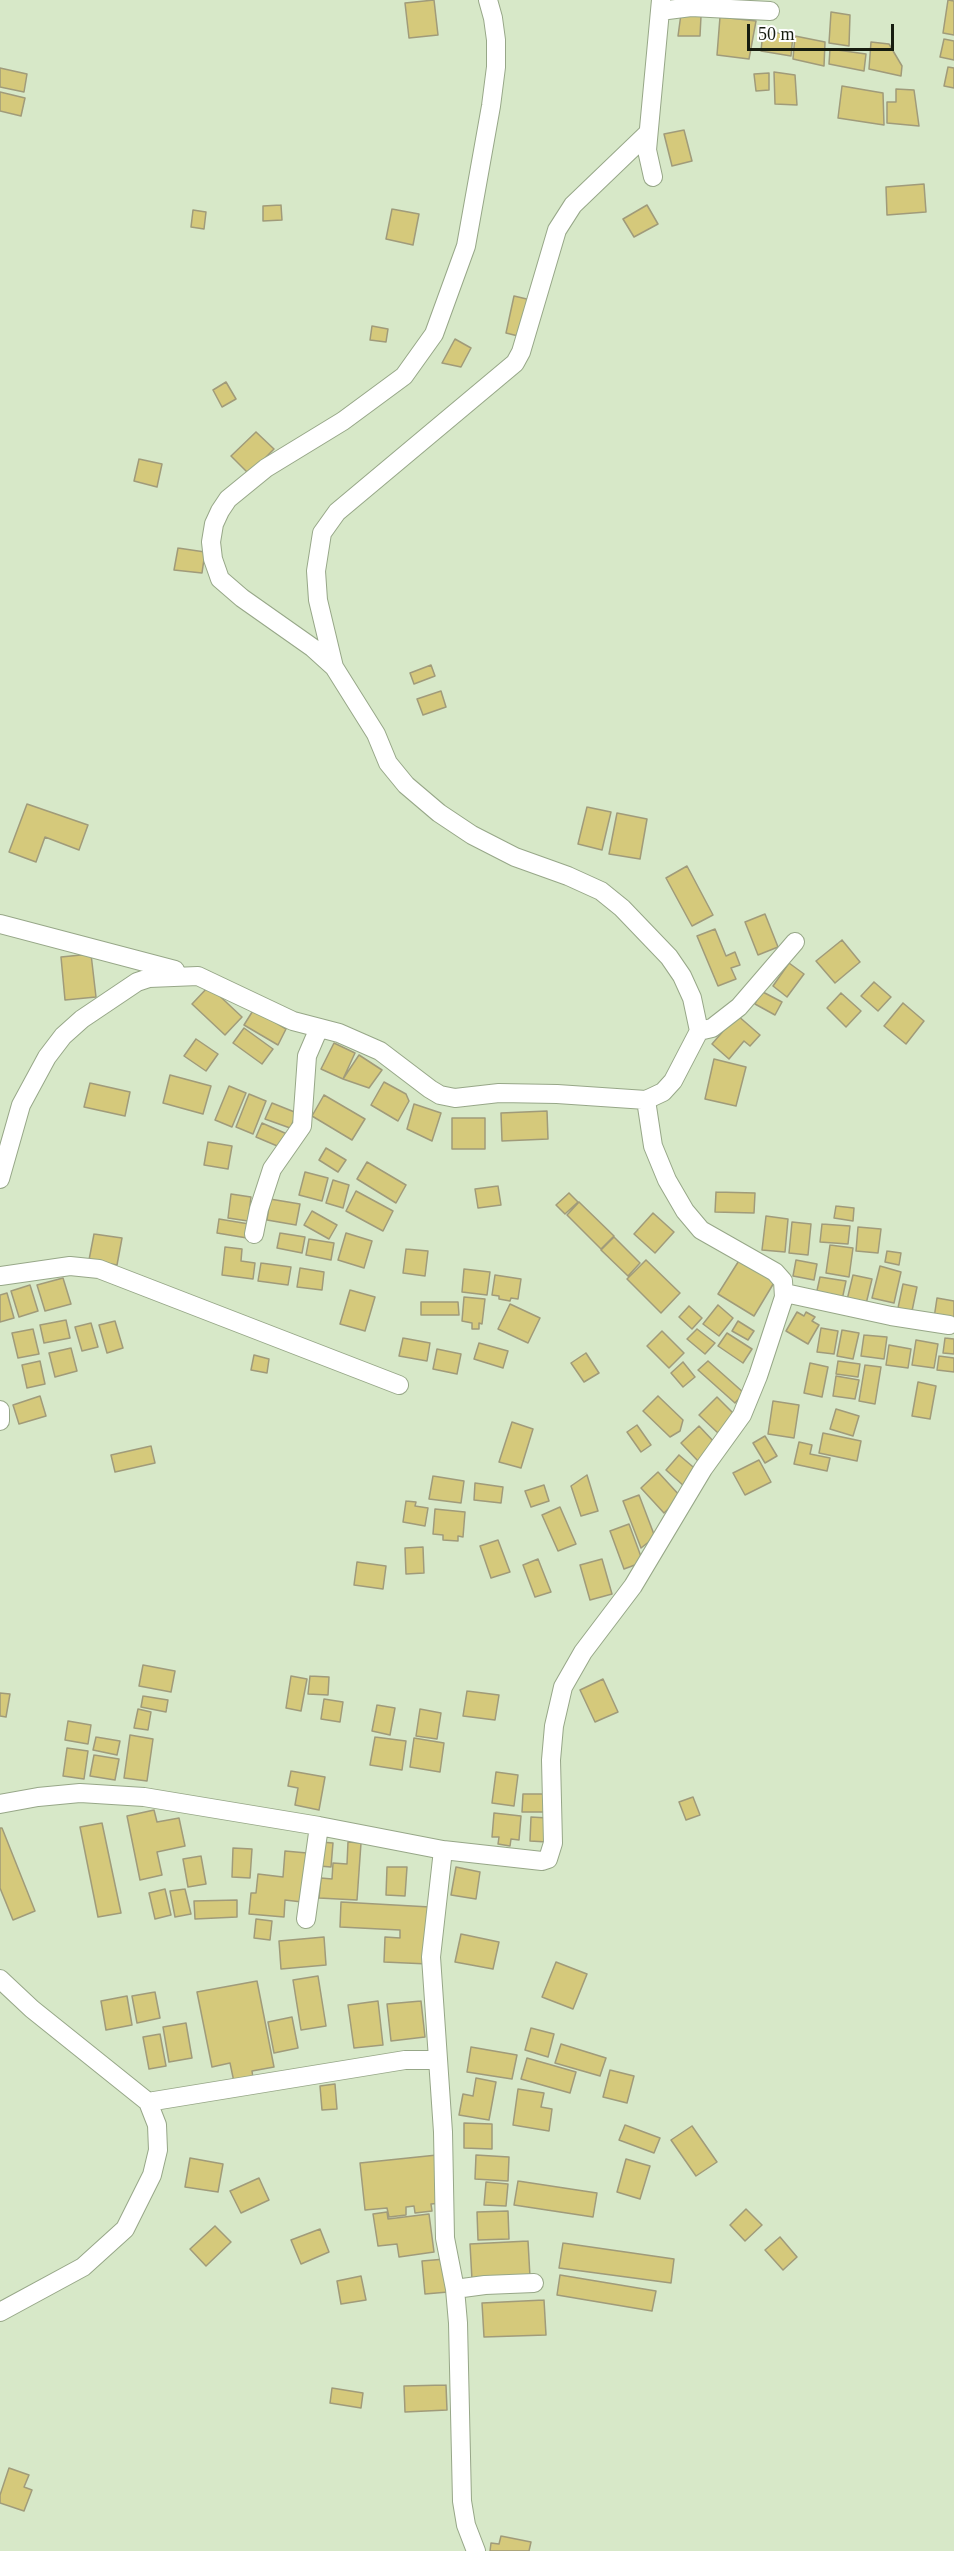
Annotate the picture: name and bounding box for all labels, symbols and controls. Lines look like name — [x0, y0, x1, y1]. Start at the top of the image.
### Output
scale bar — [750, 12, 897, 50]
text: 50 m — [758, 24, 795, 44]

